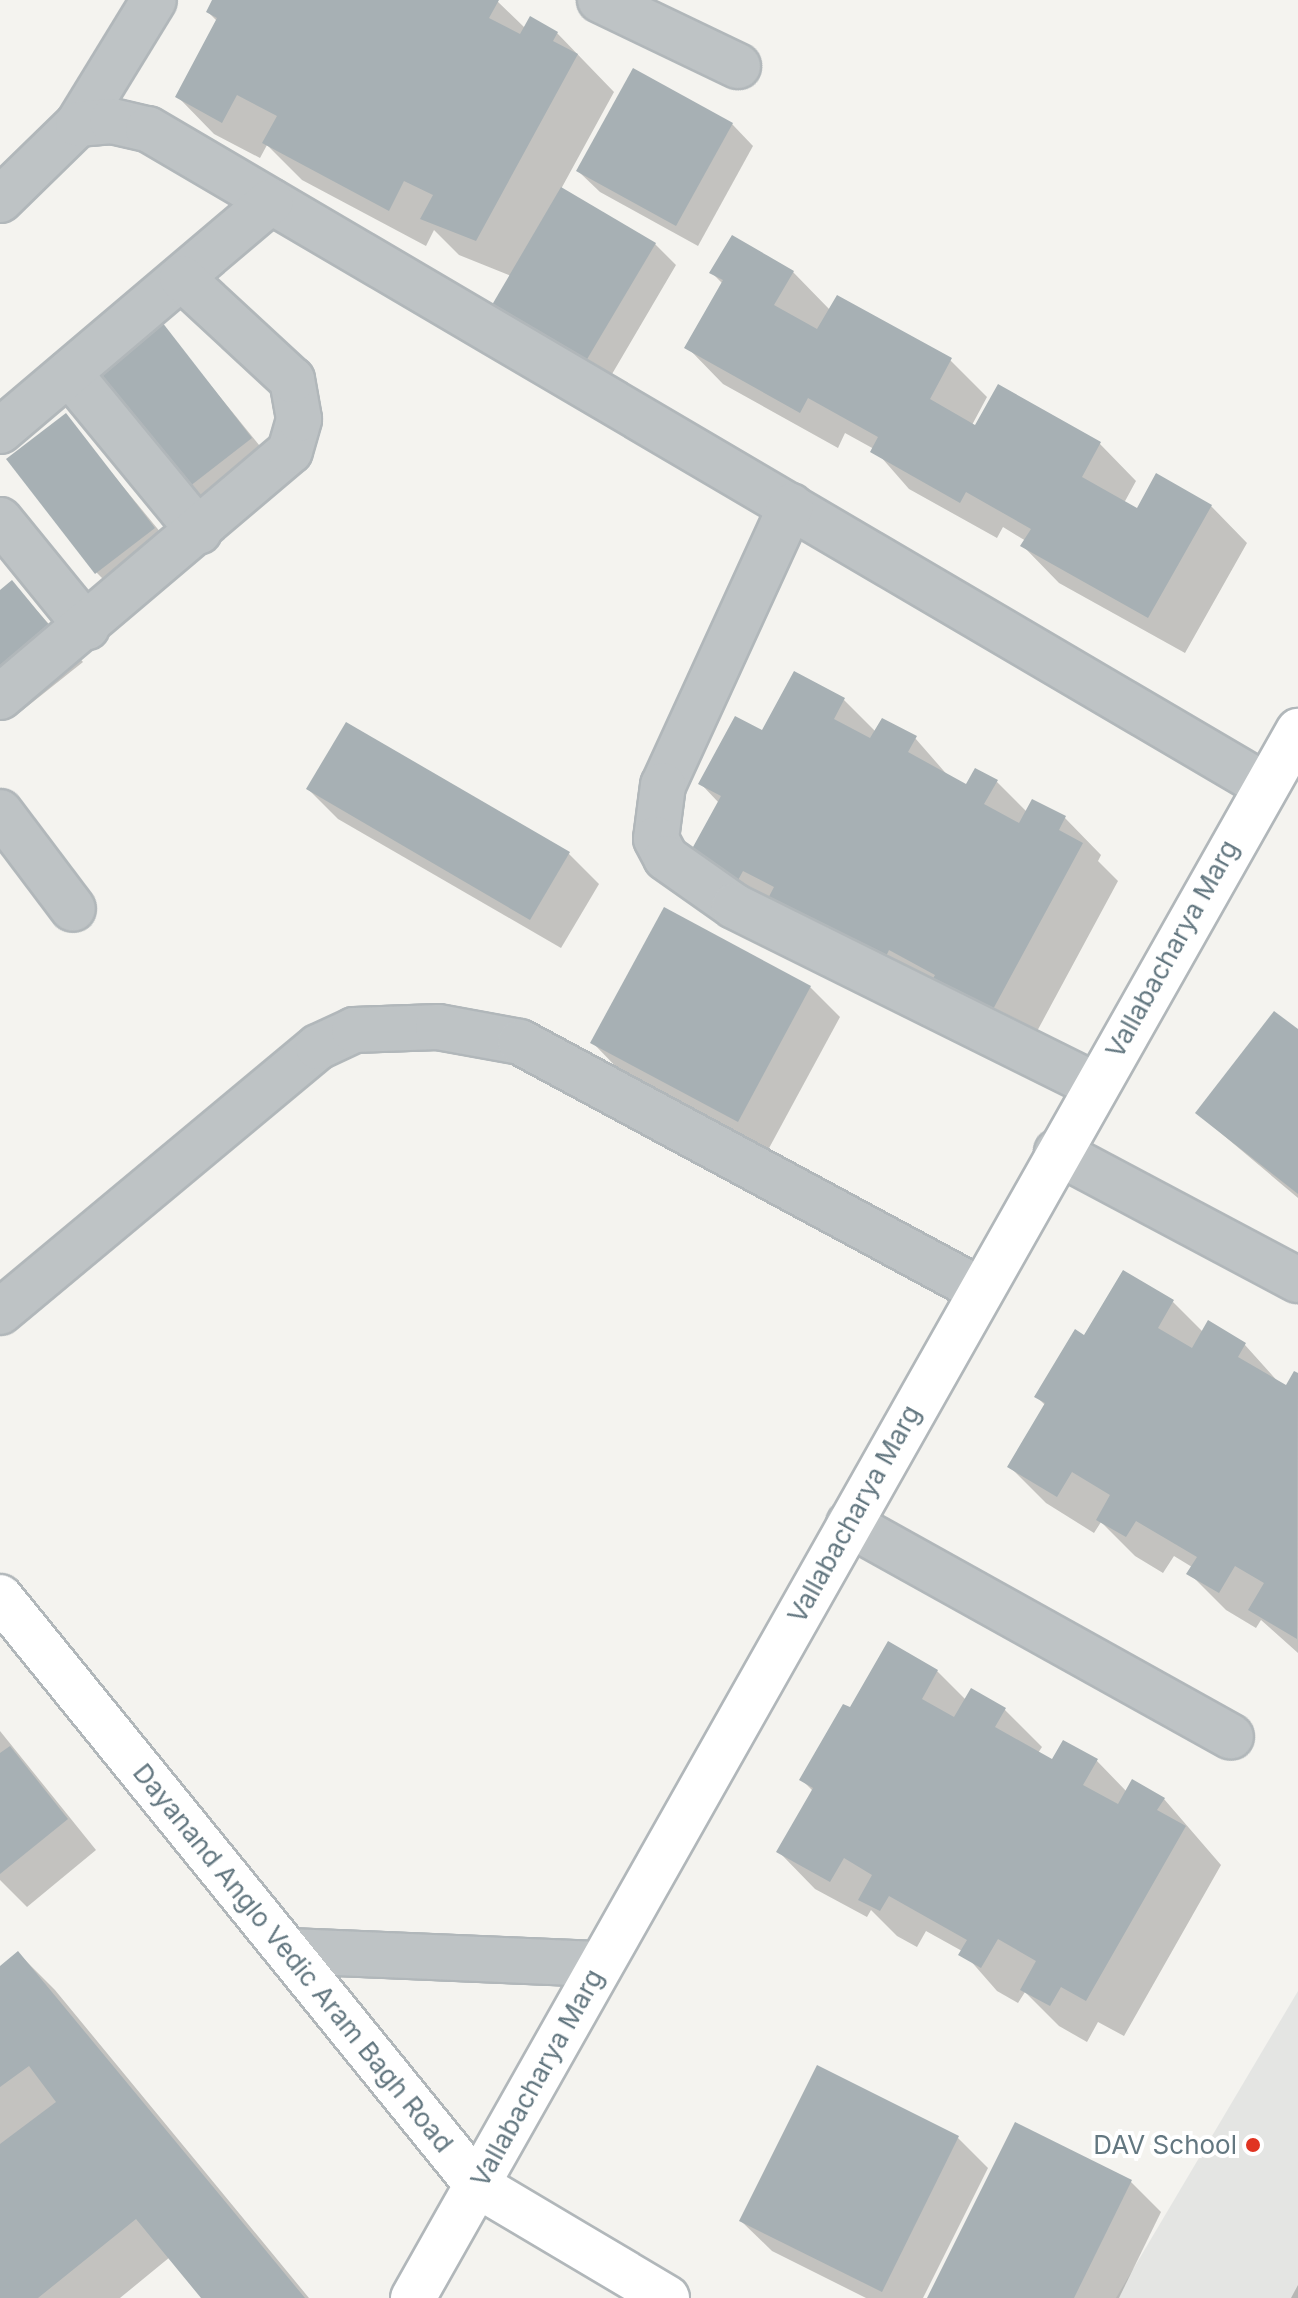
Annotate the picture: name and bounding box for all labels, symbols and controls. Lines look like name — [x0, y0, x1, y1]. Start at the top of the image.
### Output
street label: Vallabacharya Marg — [1099, 835, 1245, 1063]
street label: Vallabacharya Marg — [781, 1400, 927, 1628]
street label: Dayanand Anglo Vedic Aram Bagh Road — [127, 1758, 459, 2158]
street label: Vallabacharya Marg — [464, 1964, 610, 2192]
place label: DAV School — [1093, 2129, 1237, 2161]
marker: DAV School — [1244, 2136, 1262, 2154]

